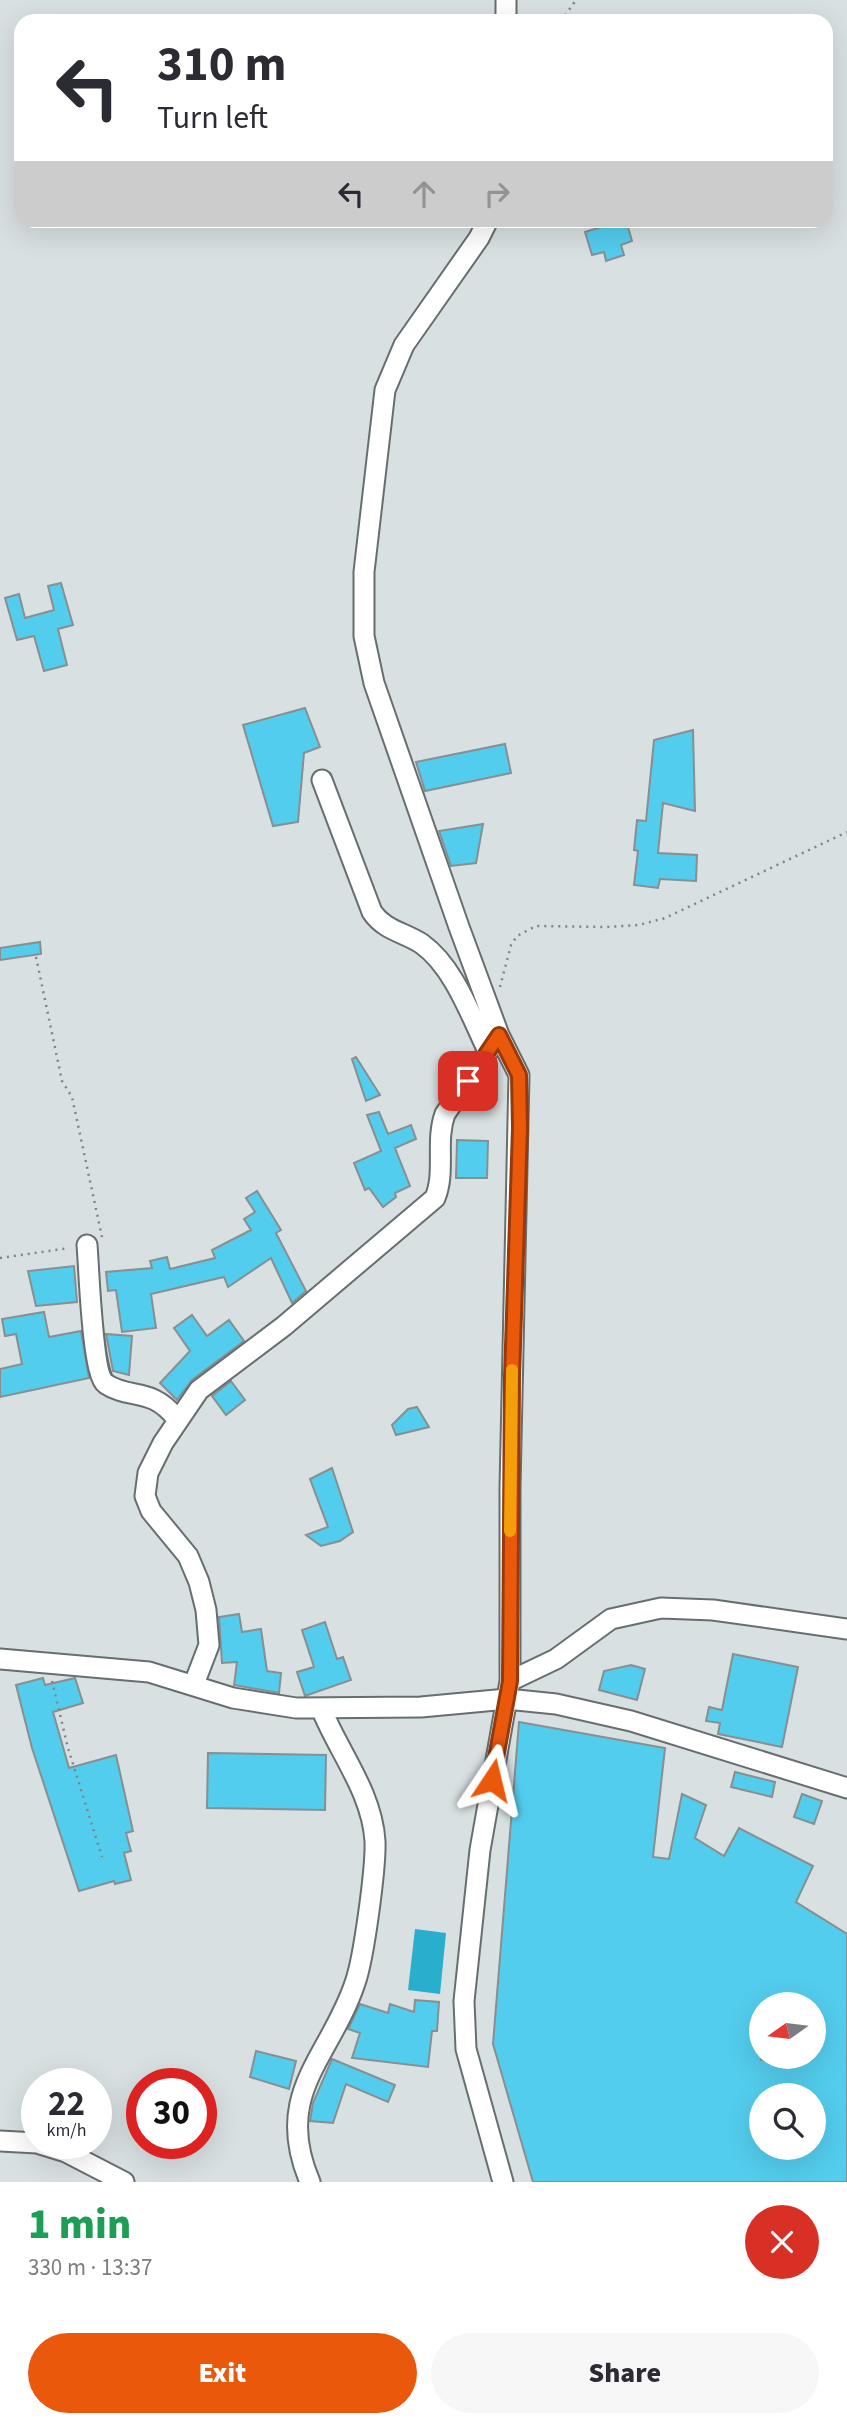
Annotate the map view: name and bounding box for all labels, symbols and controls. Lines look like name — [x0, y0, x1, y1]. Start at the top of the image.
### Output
text: 310 m — [157, 30, 286, 100]
icon: left — [42, 42, 133, 133]
text: Turn left — [157, 95, 268, 141]
icon: left — [332, 175, 370, 213]
icon: ahead — [405, 175, 443, 213]
icon: right — [478, 175, 516, 213]
pin — [438, 1051, 498, 1111]
icon: arrive — [449, 1062, 487, 1100]
position arrow — [455, 1743, 529, 1817]
north arrow — [749, 1992, 826, 2068]
map controls — [749, 1992, 826, 2160]
speed limit sign: 30 — [126, 2068, 217, 2159]
text: 22 — [48, 2079, 85, 2129]
button: search — [749, 2083, 826, 2160]
text: km/h — [47, 2118, 86, 2143]
text: 1 min — [28, 2195, 131, 2255]
button: close — [745, 2205, 819, 2279]
text: 330 m · 13:37 — [28, 2251, 152, 2284]
button: Exit — [28, 2333, 417, 2413]
button: Share — [431, 2333, 819, 2413]

